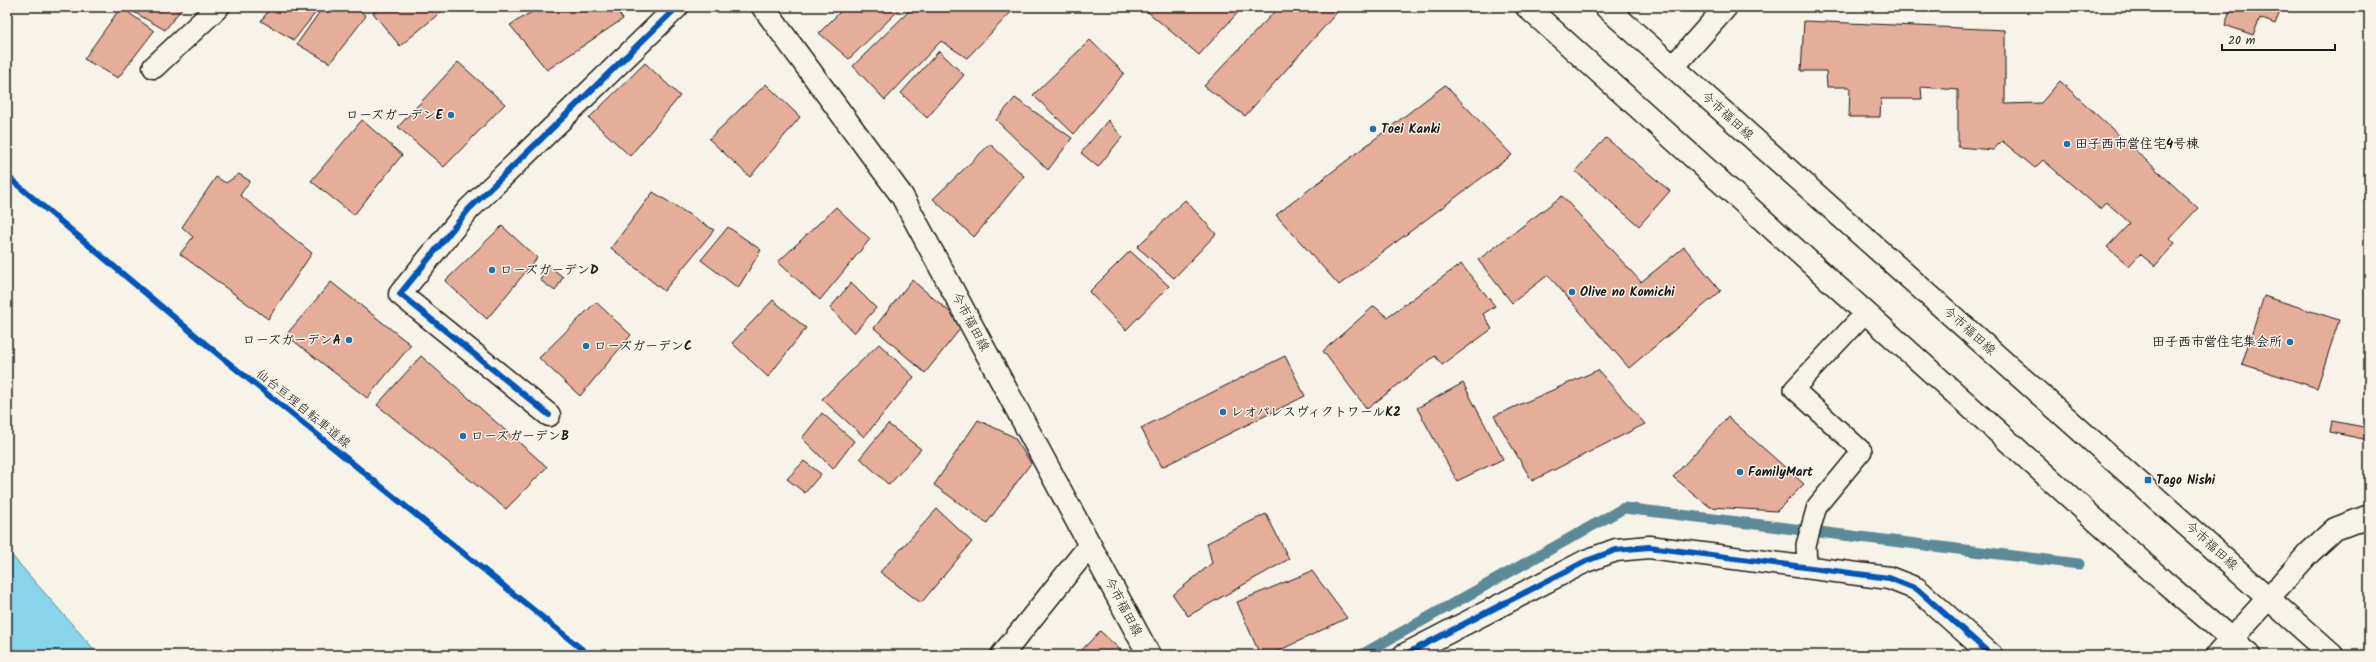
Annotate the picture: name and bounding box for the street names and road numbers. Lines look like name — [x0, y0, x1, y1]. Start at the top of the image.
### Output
street label: 今市福田線 — [1696, 86, 1759, 146]
street label: 今市福田線 — [945, 288, 995, 357]
street label: 今市福田線 — [1938, 301, 2001, 361]
street label: 仙台亘理自転車道線 — [251, 364, 356, 455]
street label: 今市福田線 — [2180, 516, 2243, 576]
street label: 今市福田線 — [1098, 573, 1148, 642]

